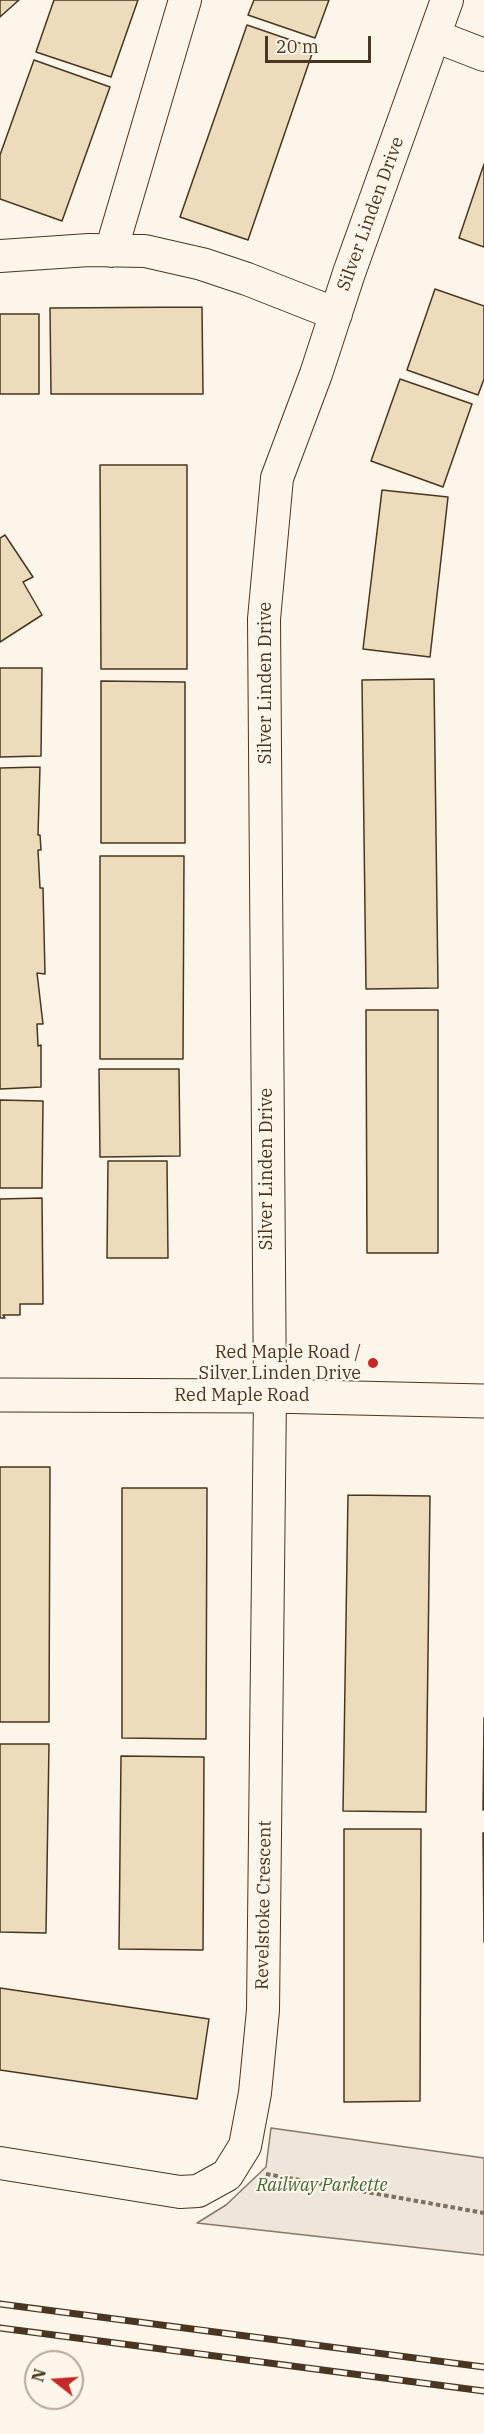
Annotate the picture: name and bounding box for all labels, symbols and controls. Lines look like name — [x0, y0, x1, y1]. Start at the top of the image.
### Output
scale bar — [268, 24, 374, 62]
text: 20 m — [276, 35, 319, 58]
street label: Silver Linden Drive — [333, 134, 409, 294]
street label: Silver Linden Drive — [255, 602, 277, 764]
street label: Silver Linden Drive — [256, 1088, 278, 1250]
place label: Red Maple Road / Silver Linden Drive — [199, 1342, 361, 1384]
marker: Red Maple Road / Silver Linden Drive — [366, 1356, 380, 1370]
street label: Red Maple Road — [174, 1385, 310, 1407]
street label: Revelstoke Crescent — [252, 1820, 276, 1990]
park label: Railway Parkette — [256, 2175, 388, 2197]
north arrow — [24, 2350, 84, 2410]
text: N — [27, 2366, 50, 2384]

